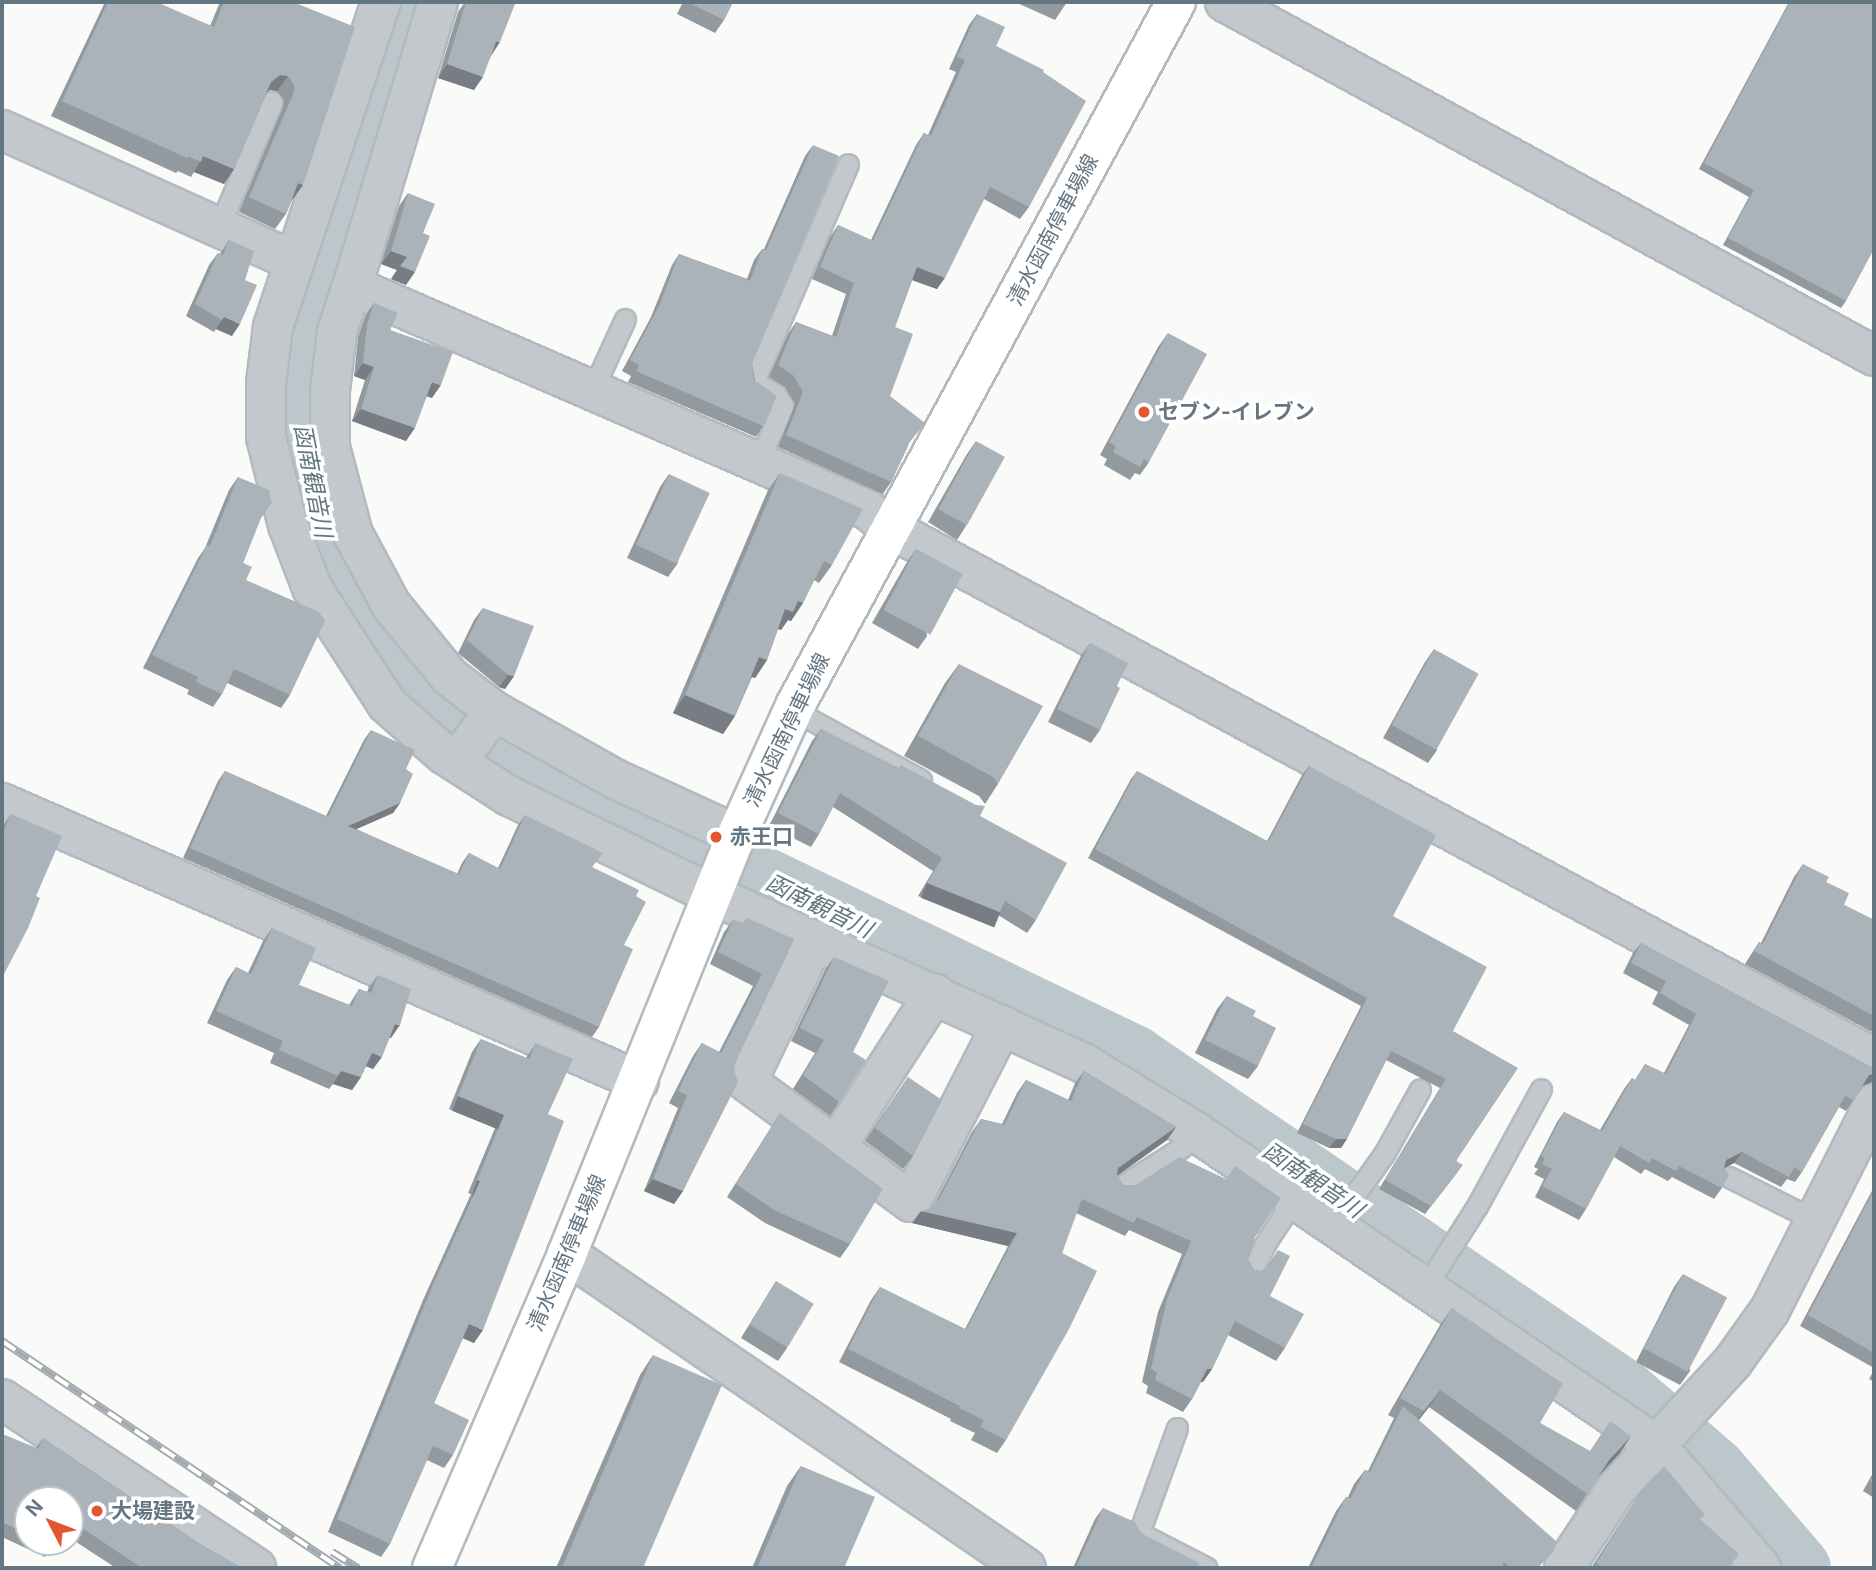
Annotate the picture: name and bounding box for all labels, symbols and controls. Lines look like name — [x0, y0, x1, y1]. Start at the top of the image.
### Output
street label: 清水函南停車場線 — [1002, 150, 1104, 310]
place label: セブン-イレブン — [1158, 399, 1315, 425]
marker: セブン-イレブン — [1136, 404, 1152, 420]
water label: 函南観音川 — [288, 422, 338, 540]
street label: 清水函南停車場線 — [739, 649, 835, 811]
place label: 赤王口 — [730, 824, 793, 850]
marker: 赤王口 — [708, 829, 724, 845]
water label: 函南観音川 — [761, 868, 877, 944]
water label: 函南観音川 — [1258, 1136, 1368, 1224]
street label: 清水函南停車場線 — [523, 1171, 611, 1335]
north arrow — [14, 1486, 84, 1556]
text: N — [21, 1495, 48, 1521]
place label: 大場建設 — [111, 1498, 195, 1524]
marker: 大場建設 — [89, 1503, 105, 1519]

